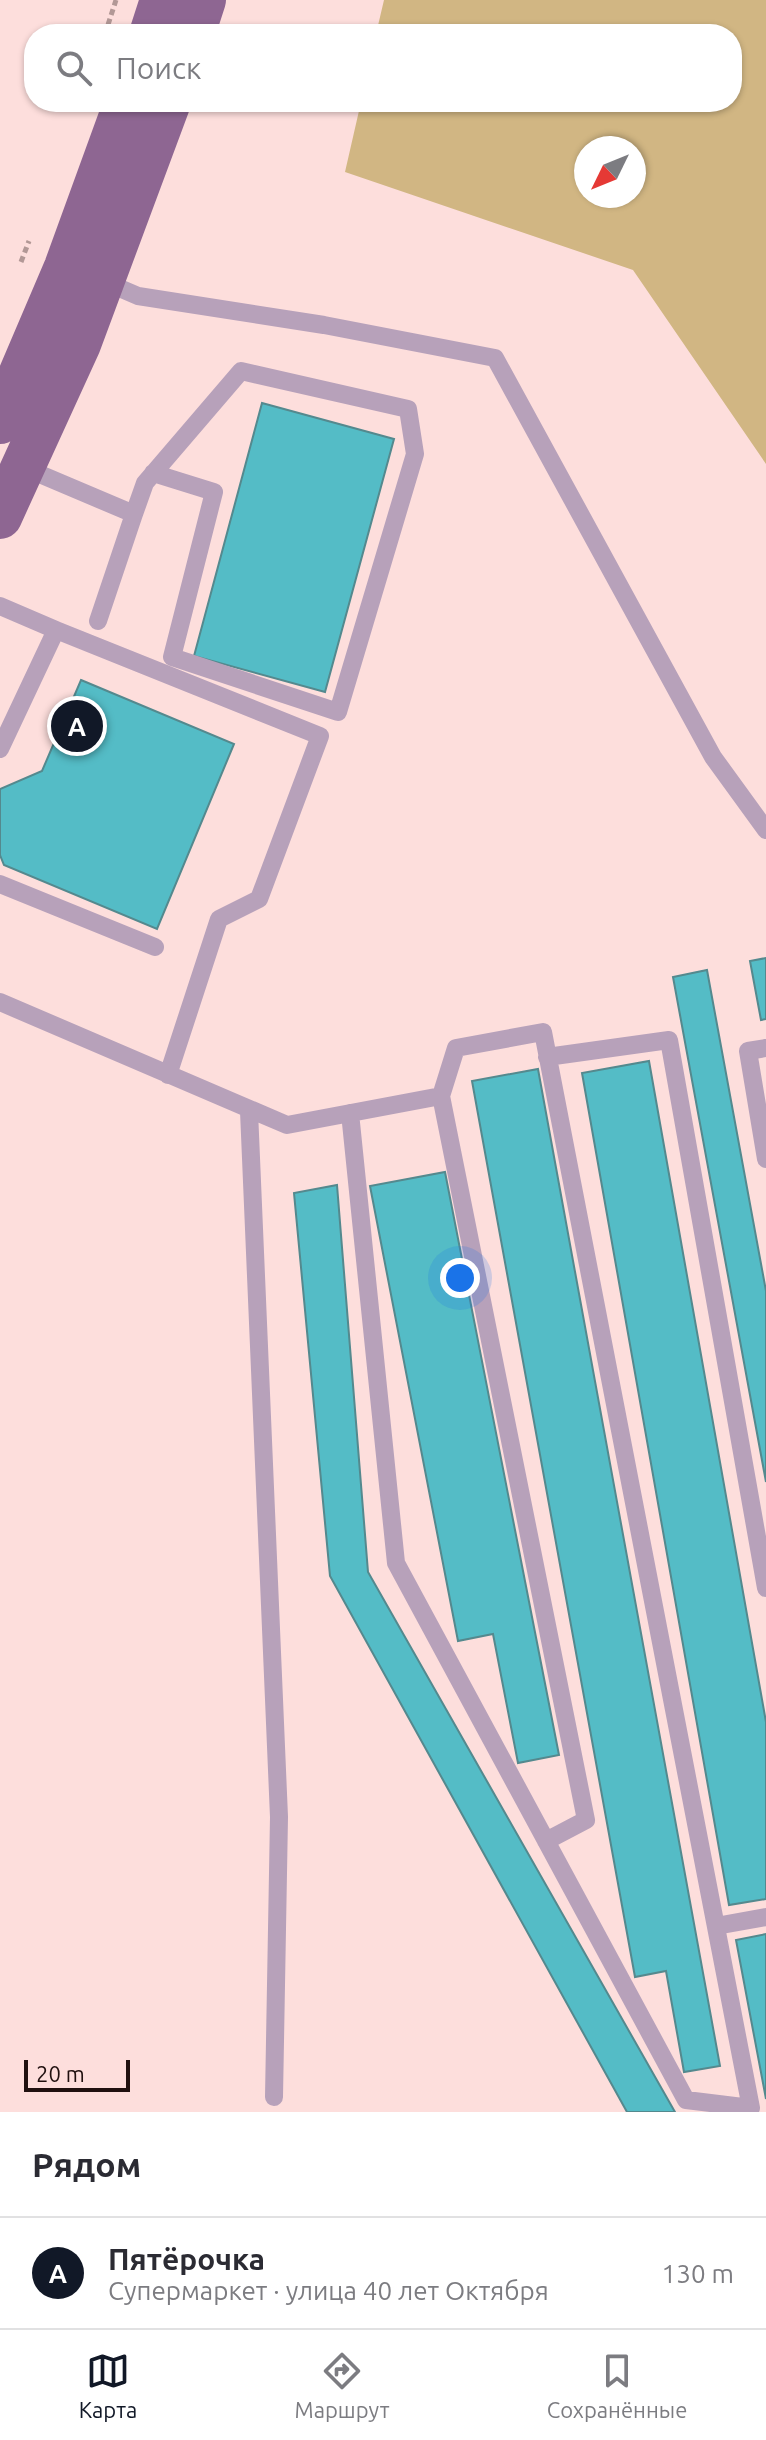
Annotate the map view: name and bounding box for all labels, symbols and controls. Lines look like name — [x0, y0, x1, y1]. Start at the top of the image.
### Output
search box — [24, 24, 742, 112]
icon: search — [52, 46, 96, 90]
text: Поиск — [116, 51, 201, 85]
north arrow — [574, 136, 646, 208]
pin: A — [51, 696, 103, 756]
your location — [440, 1258, 480, 1298]
scale bar — [24, 2056, 130, 2092]
text: 20 m — [36, 2061, 85, 2086]
text: Рядом — [32, 2145, 141, 2183]
text: Пятёрочка — [108, 2242, 265, 2276]
text: A — [49, 2259, 67, 2288]
text: 130 m — [662, 2259, 734, 2288]
text: Супермаркет · улица 40 лет Октября — [108, 2276, 549, 2305]
tab: Карта — [79, 2349, 137, 2422]
tab: Маршрут — [295, 2349, 389, 2422]
tab: Сохранённые — [547, 2349, 687, 2422]

